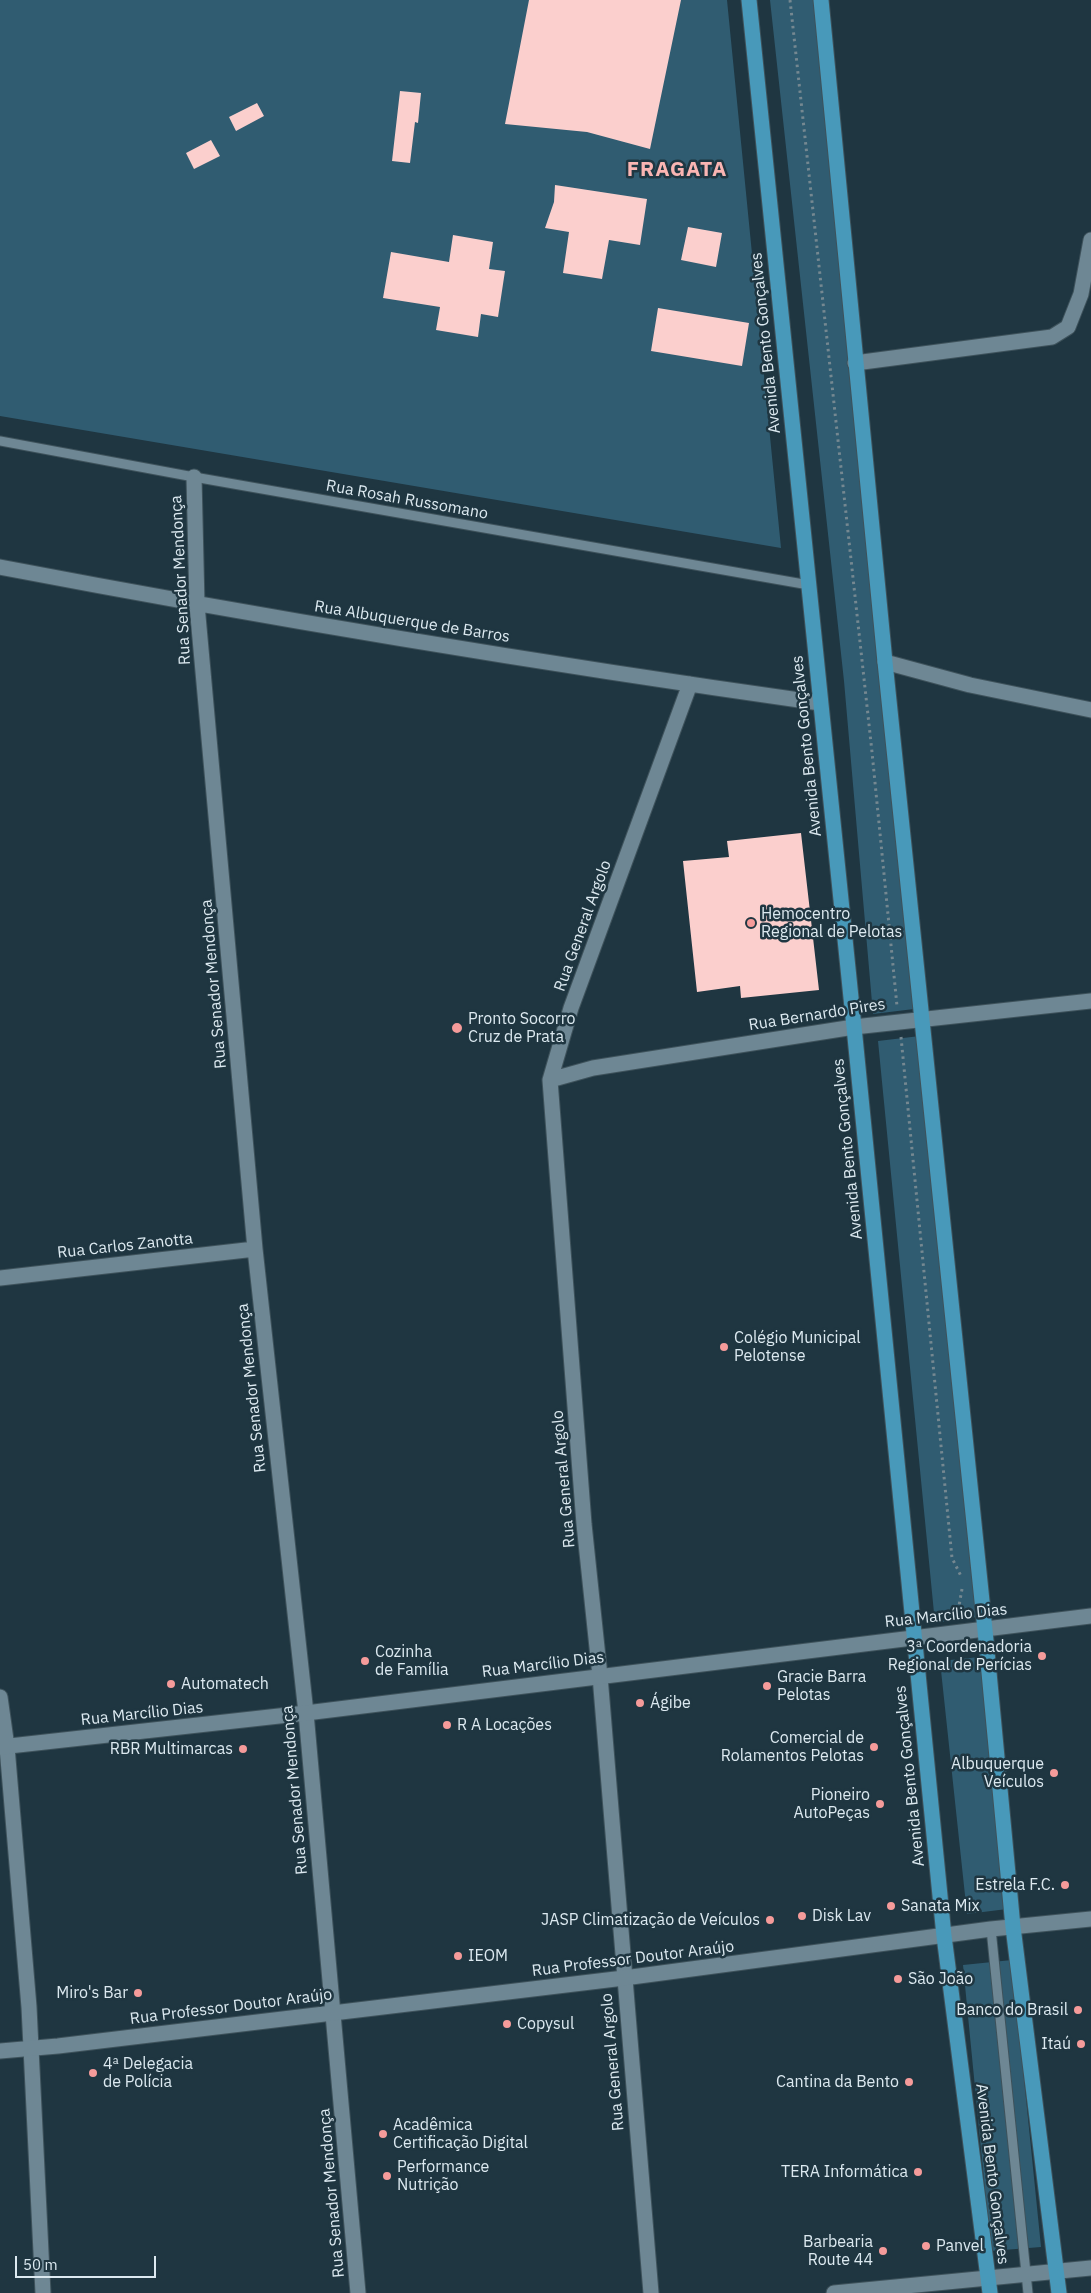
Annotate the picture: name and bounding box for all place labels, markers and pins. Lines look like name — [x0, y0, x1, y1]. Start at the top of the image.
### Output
place label: Hemocentro Regional de Pelotas — [761, 904, 902, 942]
marker: Hemocentro Regional de Pelotas — [745, 917, 757, 929]
place label: Pronto Socorro Cruz de Prata — [468, 1009, 575, 1047]
marker: Pronto Socorro Cruz de Prata — [450, 1021, 464, 1035]
place label: Colégio Municipal Pelotense — [734, 1328, 861, 1366]
marker: Colégio Municipal Pelotense — [718, 1341, 730, 1353]
place label: 3ª Coordenadoria Regional de Perícias — [888, 1637, 1032, 1675]
place label: Cozinha de Família — [375, 1642, 449, 1680]
marker: 3ª Coordenadoria Regional de Perícias — [1036, 1650, 1048, 1662]
marker: Cozinha de Família — [359, 1655, 371, 1667]
place label: Gracie Barra Pelotas — [777, 1667, 866, 1705]
place label: Automatech — [181, 1674, 269, 1694]
marker: Automatech — [165, 1678, 177, 1690]
marker: Gracie Barra Pelotas — [761, 1680, 773, 1692]
place label: Ágibe — [650, 1693, 691, 1713]
marker: Ágibe — [634, 1697, 646, 1709]
place label: R A Locações — [457, 1715, 552, 1735]
marker: R A Locações — [441, 1719, 453, 1731]
place label: Comercial de Rolamentos Pelotas — [721, 1728, 864, 1766]
place label: RBR Multimarcas — [110, 1739, 233, 1759]
marker: Comercial de Rolamentos Pelotas — [868, 1741, 880, 1753]
marker: RBR Multimarcas — [237, 1743, 249, 1755]
place label: Albuquerque Veículos — [951, 1754, 1044, 1792]
marker: Albuquerque Veículos — [1048, 1767, 1060, 1779]
place label: Pioneiro AutoPeças — [794, 1785, 870, 1823]
marker: Pioneiro AutoPeças — [874, 1798, 886, 1810]
place label: Estrela F.C. — [975, 1875, 1055, 1895]
marker: Estrela F.C. — [1059, 1879, 1071, 1891]
place label: Sanata Mix — [901, 1896, 980, 1916]
marker: Sanata Mix — [885, 1900, 897, 1912]
place label: Disk Lav — [812, 1906, 871, 1926]
place label: JASP Climatização de Veículos — [541, 1910, 760, 1930]
marker: Disk Lav — [796, 1910, 808, 1922]
marker: JASP Climatização de Veículos — [764, 1914, 776, 1926]
place label: IEOM — [468, 1946, 508, 1966]
marker: IEOM — [452, 1950, 464, 1962]
place label: São João — [908, 1969, 973, 1989]
marker: São João — [892, 1973, 904, 1985]
place label: Miro's Bar — [56, 1983, 128, 2003]
marker: Miro's Bar — [132, 1987, 144, 1999]
place label: Banco do Brasil — [956, 2000, 1068, 2020]
marker: Banco do Brasil — [1072, 2004, 1084, 2016]
place label: Copysul — [517, 2014, 574, 2034]
marker: Copysul — [501, 2018, 513, 2030]
place label: Itaú — [1041, 2034, 1071, 2054]
marker: Itaú — [1075, 2038, 1087, 2050]
place label: 4ª Delegacia de Polícia — [103, 2054, 193, 2092]
marker: 4ª Delegacia de Polícia — [87, 2067, 99, 2079]
place label: Cantina da Bento — [776, 2072, 899, 2092]
marker: Cantina da Bento — [903, 2076, 915, 2088]
place label: Acadêmica Certificação Digital — [393, 2115, 528, 2153]
marker: Acadêmica Certificação Digital — [377, 2128, 389, 2140]
place label: Performance Nutrição — [397, 2157, 489, 2195]
place label: TERA Informática — [781, 2162, 908, 2182]
marker: TERA Informática — [912, 2166, 924, 2178]
marker: Performance Nutrição — [381, 2170, 393, 2182]
place label: Barbearia Route 44 — [803, 2232, 873, 2270]
place label: Panvel — [936, 2236, 984, 2256]
marker: Panvel — [920, 2240, 932, 2252]
marker: Barbearia Route 44 — [877, 2245, 889, 2257]

